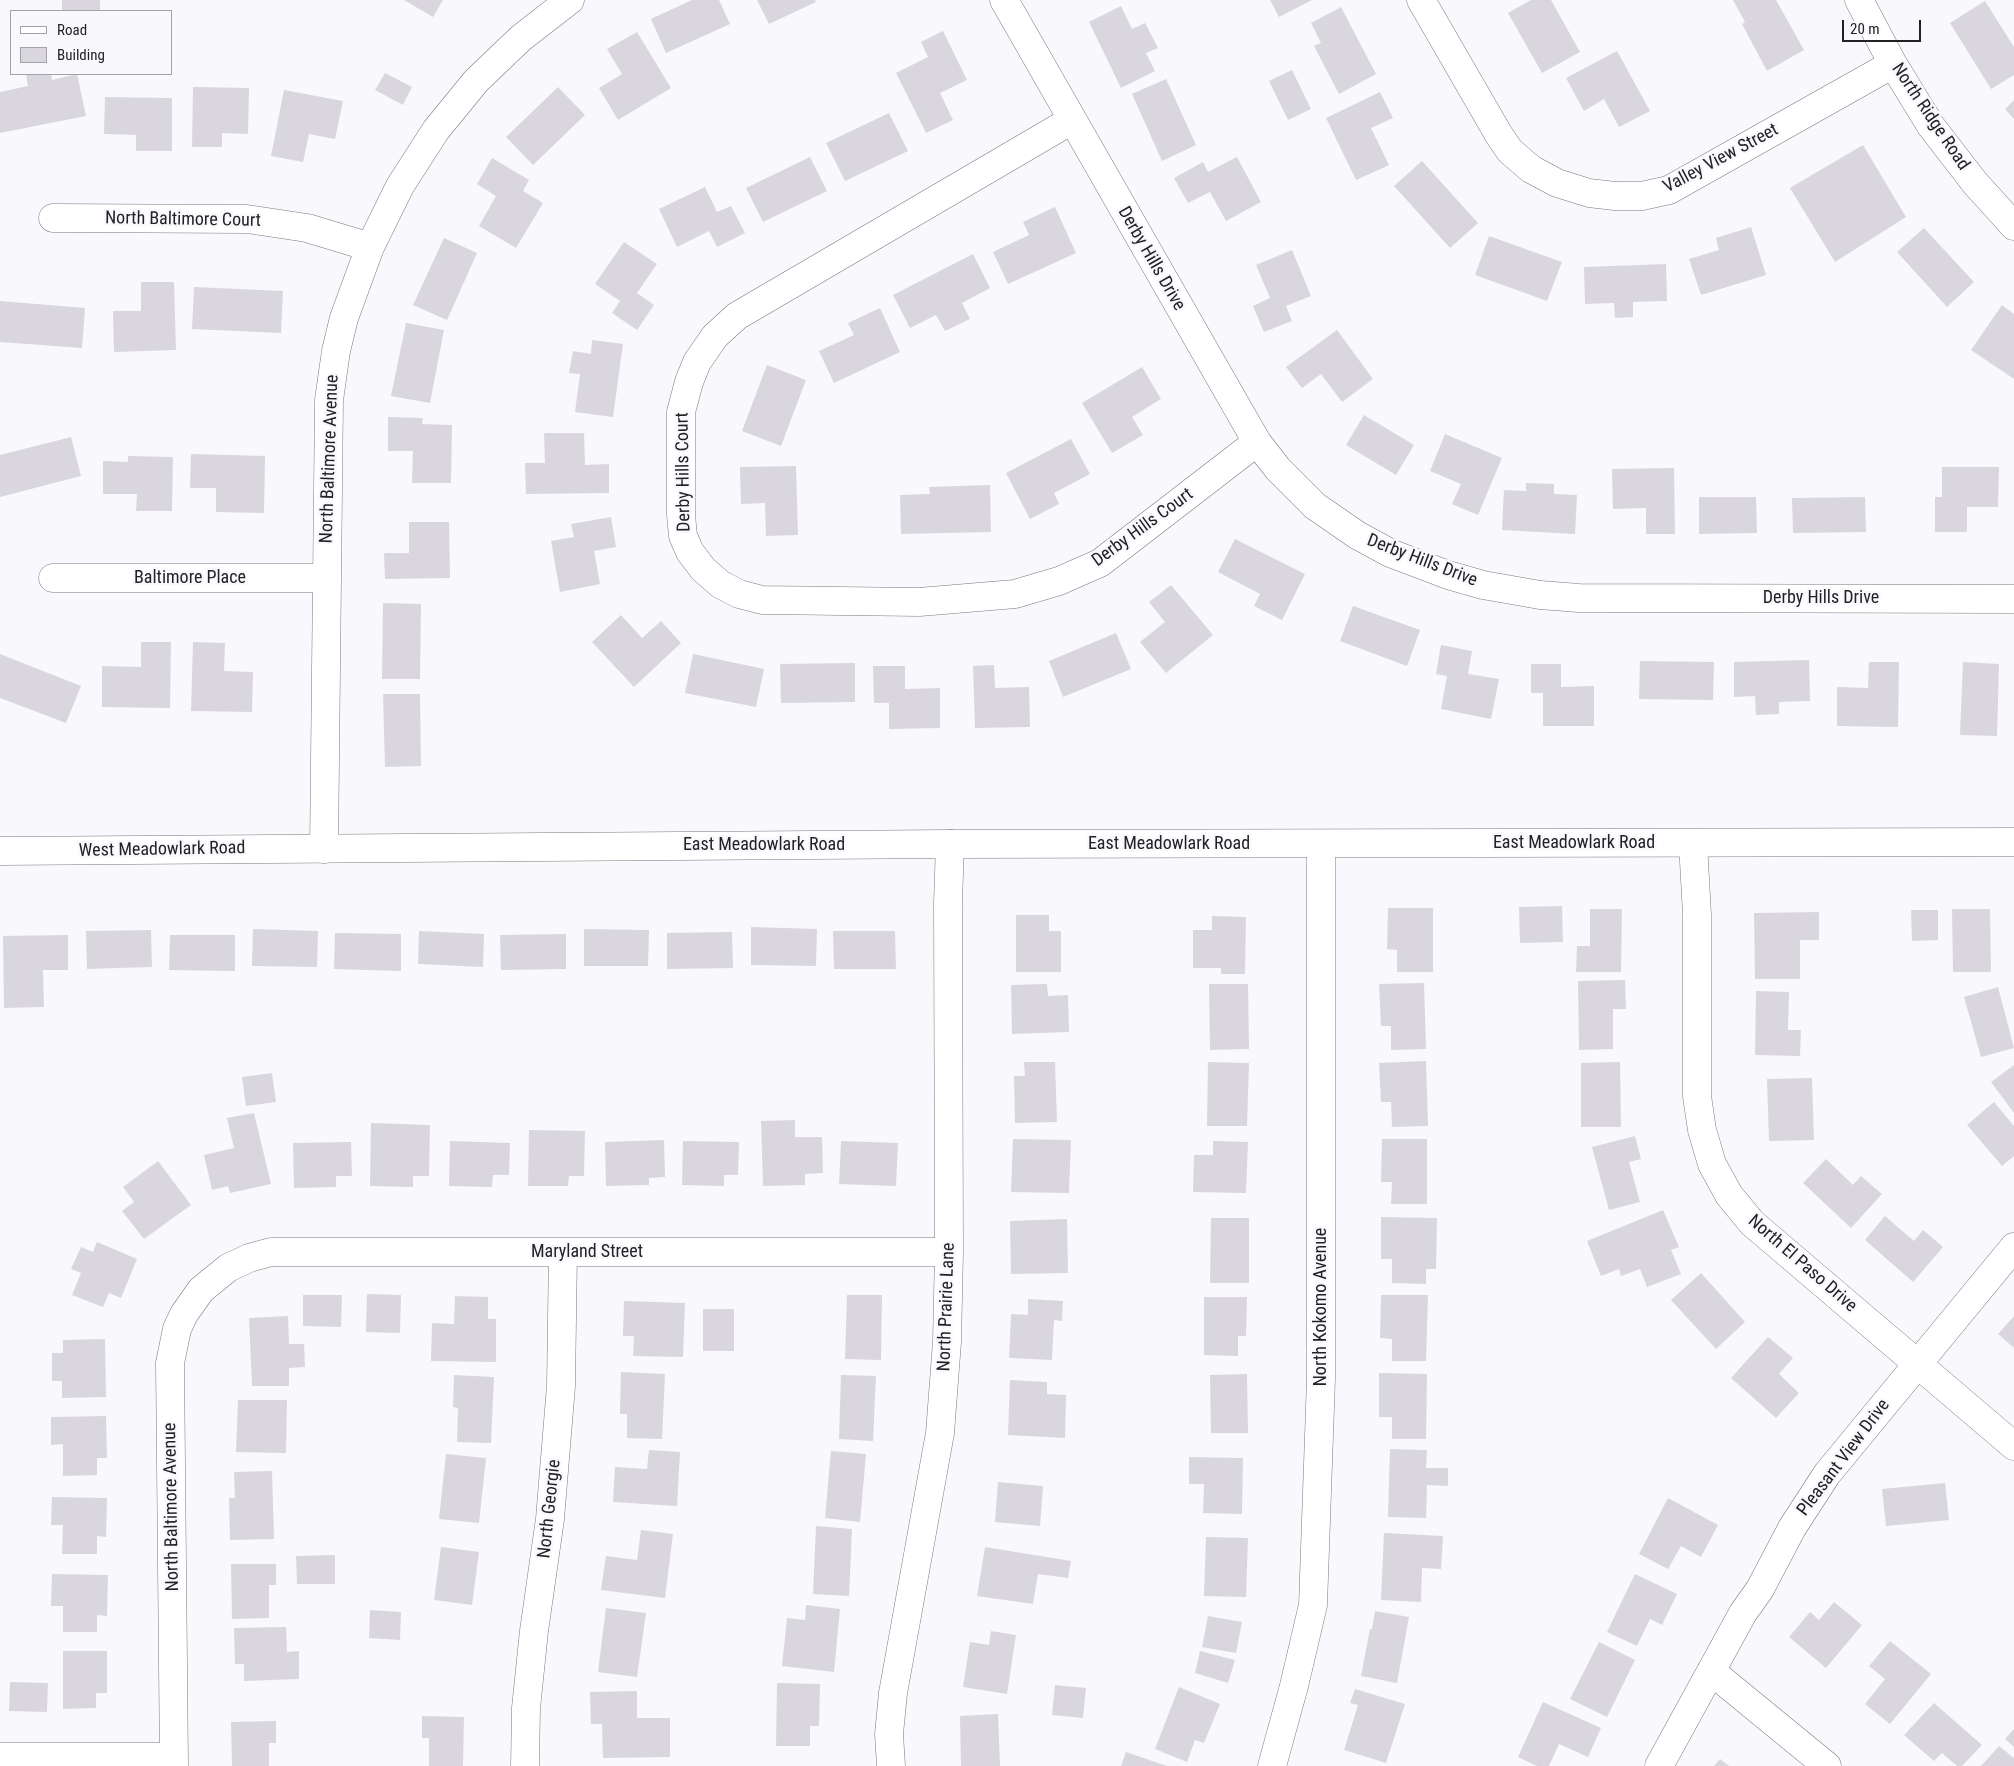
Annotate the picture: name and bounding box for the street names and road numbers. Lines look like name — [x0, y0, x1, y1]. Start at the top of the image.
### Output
street label: North Ridge Road — [1886, 59, 1974, 175]
street label: Valley View Street — [1660, 120, 1782, 198]
street label: Derby Hills Drive — [1113, 203, 1189, 315]
street label: North Baltimore Court — [105, 208, 261, 232]
street label: North Baltimore Avenue — [316, 374, 344, 544]
street label: Derby Hills Court — [672, 412, 696, 532]
street label: Derby Hills Court — [1088, 484, 1198, 572]
street label: Derby Hills Drive — [1364, 530, 1480, 592]
street label: Baltimore Place — [134, 567, 246, 589]
street label: Derby Hills Drive — [1763, 587, 1879, 609]
street label: East Meadowlark Road — [1493, 832, 1655, 854]
street label: East Meadowlark Road — [1088, 833, 1250, 855]
street label: East Meadowlark Road — [683, 834, 845, 856]
street label: West Meadowlark Road — [79, 838, 245, 862]
street label: North El Paso Drive — [1743, 1211, 1861, 1317]
street label: North Kokomo Avenue — [1310, 1228, 1332, 1386]
street label: Maryland Street — [531, 1241, 643, 1263]
street label: North Prairie Lane — [934, 1242, 960, 1372]
street label: Pleasant View Drive — [1793, 1395, 1895, 1521]
street label: North Baltimore Avenue — [160, 1423, 184, 1591]
street label: North Georgie — [534, 1459, 566, 1559]

